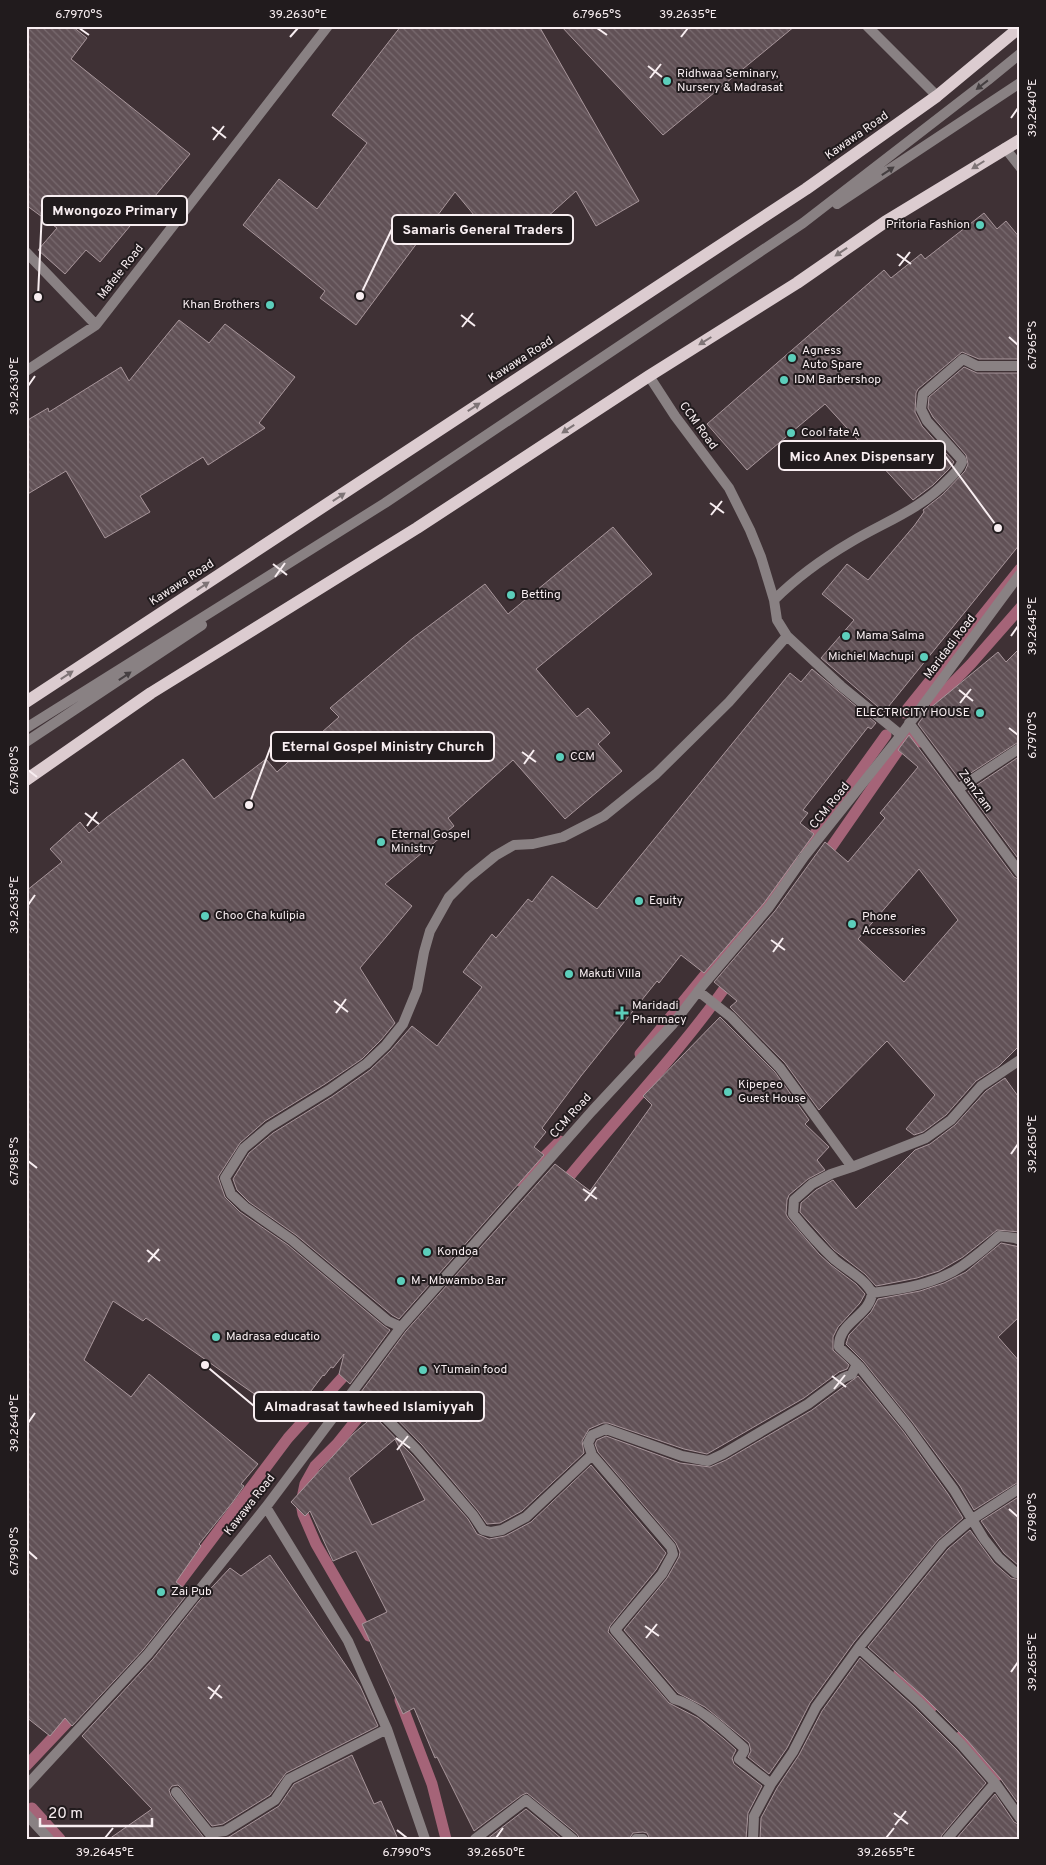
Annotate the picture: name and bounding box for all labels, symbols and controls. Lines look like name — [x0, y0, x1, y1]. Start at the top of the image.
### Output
text: 6.7970°S — [55, 7, 103, 23]
text: 39.2630°E — [269, 7, 327, 23]
text: 6.7965°S — [573, 7, 621, 23]
text: 39.2635°E — [659, 7, 717, 23]
place label: Ridhwaa Seminary, Nursery & Madrasat — [677, 66, 783, 96]
marker: Ridhwaa Seminary, Nursery & Madrasat — [661, 75, 673, 87]
one-way arrow — [976, 79, 989, 90]
text: 39.2640°E — [1025, 79, 1041, 137]
street label: Kawawa Road — [822, 108, 892, 164]
one-way arrow — [971, 160, 984, 170]
one-way arrow — [881, 166, 894, 175]
callout: Mwongozo Primary — [42, 196, 187, 225]
text: Mwongozo Primary — [52, 203, 178, 220]
callout: Samaris General Traders — [392, 215, 573, 244]
place label: Pritoria Fashion — [886, 217, 970, 233]
marker: Pritoria Fashion — [974, 219, 986, 231]
text: Samaris General Traders — [403, 222, 564, 239]
street label: Mafele Road — [94, 241, 148, 303]
one-way arrow — [834, 247, 848, 257]
place label: Khan Brothers — [182, 297, 260, 313]
marker: Khan Brothers — [264, 299, 276, 311]
text: 6.7965°S — [1025, 321, 1041, 369]
street label: Kawawa Road — [486, 333, 556, 387]
one-way arrow — [698, 336, 711, 346]
place label: Agness Auto Spare — [802, 343, 862, 373]
marker: Agness Auto Spare — [786, 352, 798, 364]
text: 39.2630°E — [7, 357, 23, 415]
place label: IDM Barbershop — [794, 372, 881, 388]
marker: IDM Barbershop — [778, 374, 790, 386]
street label: CCM Road — [675, 399, 721, 453]
one-way arrow — [468, 403, 481, 412]
one-way arrow — [561, 424, 575, 434]
place label: Cool fate A — [801, 425, 860, 441]
marker: Cool fate A — [785, 427, 797, 439]
callout: Mico Anex Dispensary — [779, 441, 945, 470]
text: Mico Anex Dispensary — [790, 449, 934, 466]
one-way arrow — [332, 492, 345, 501]
street label: Kawawa Road — [147, 556, 217, 610]
one-way arrow — [196, 581, 209, 591]
place label: Betting — [521, 587, 561, 603]
marker: Betting — [505, 589, 517, 601]
text: 39.2645°E — [1025, 597, 1041, 655]
street label: Maridadi Road — [920, 611, 980, 683]
place label: Mama Salma — [856, 628, 924, 644]
marker: Mama Salma — [840, 630, 852, 642]
place label: Michiel Machupi — [828, 649, 914, 665]
marker: Michiel Machupi — [918, 651, 930, 663]
one-way arrow — [60, 670, 74, 680]
one-way arrow — [118, 672, 132, 681]
place label: ELECTRICITY HOUSE — [856, 705, 970, 721]
marker: ELECTRICITY HOUSE — [974, 707, 986, 719]
text: 6.7970°S — [1025, 711, 1041, 759]
callout: Eternal Gospel Ministry Church — [271, 732, 494, 761]
text: Eternal Gospel Ministry Church — [282, 739, 484, 756]
text: 6.7980°S — [7, 745, 23, 795]
place label: CCM — [570, 749, 595, 765]
marker: CCM — [554, 751, 566, 763]
street label: ZamZam — [954, 767, 996, 815]
street label: CCM Road — [806, 779, 854, 833]
place label: Eternal Gospel Ministry — [391, 827, 470, 857]
marker: Eternal Gospel Ministry — [375, 836, 387, 848]
text: 39.2635°E — [7, 876, 23, 934]
place label: Equity — [649, 893, 683, 909]
marker: Equity — [633, 895, 645, 907]
place label: Choo Cha kulipia — [215, 908, 305, 924]
place label: Phone Accessories — [862, 909, 926, 939]
marker: Choo Cha kulipia — [199, 910, 211, 922]
marker: Phone Accessories — [846, 918, 858, 930]
place label: Makuti Villa — [579, 966, 641, 982]
marker: Makuti Villa — [563, 968, 575, 980]
place label: Maridadi Pharmacy — [632, 998, 687, 1028]
marker: Maridadi Pharmacy — [616, 1007, 628, 1019]
place label: Kipepeo Guest House — [738, 1077, 806, 1107]
marker: Kipepeo Guest House — [722, 1086, 734, 1098]
street label: CCM Road — [546, 1090, 596, 1142]
text: 39.2650°E — [1025, 1115, 1041, 1173]
text: 6.7985°S — [7, 1137, 23, 1185]
place label: Kondoa — [437, 1244, 478, 1260]
marker: Kondoa — [421, 1246, 433, 1258]
place label: M- Mbwambo Bar — [411, 1273, 506, 1289]
marker: M- Mbwambo Bar — [395, 1275, 407, 1287]
place label: Madrasa educatio — [226, 1329, 320, 1345]
marker: Madrasa educatio — [210, 1331, 222, 1343]
place label: YTumain food — [433, 1362, 507, 1378]
marker: YTumain food — [417, 1364, 429, 1376]
callout: Almadrasat tawheed Islamiyyah — [254, 1392, 484, 1421]
text: 39.2640°E — [7, 1394, 23, 1452]
text: Almadrasat tawheed Islamiyyah — [264, 1399, 474, 1416]
street label: Kawawa Road — [221, 1471, 279, 1539]
text: 6.7980°S — [1025, 1492, 1041, 1542]
text: 6.7990°S — [7, 1527, 23, 1575]
place label: Zai Pub — [171, 1584, 212, 1600]
marker: Zai Pub — [155, 1586, 167, 1598]
text: 39.2655°E — [1025, 1633, 1041, 1691]
scale bar — [40, 1795, 152, 1827]
text: 20 m — [48, 1805, 83, 1824]
text: 39.2645°E — [76, 1845, 134, 1861]
text: 6.7990°S — [383, 1845, 431, 1861]
text: 39.2650°E — [467, 1845, 525, 1861]
text: 39.2655°E — [857, 1845, 915, 1861]

